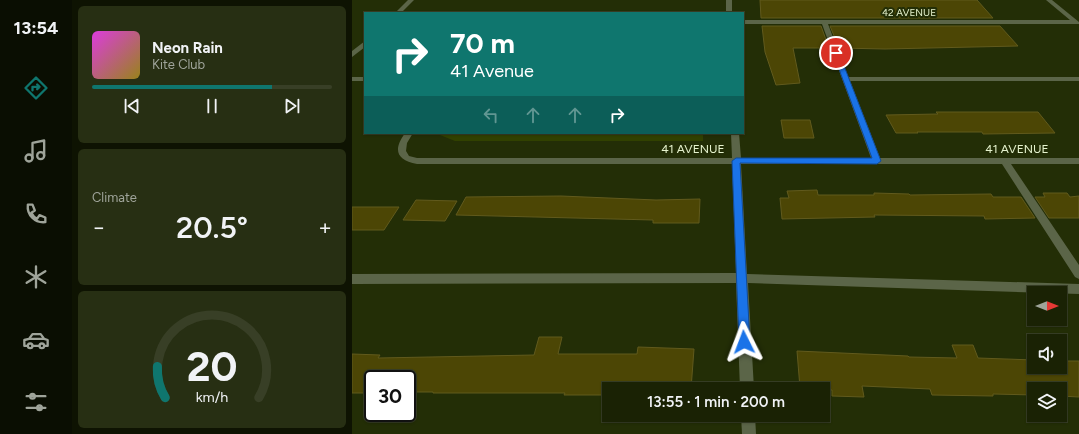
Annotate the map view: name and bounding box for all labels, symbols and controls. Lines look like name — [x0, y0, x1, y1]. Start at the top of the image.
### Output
street label: 42 AVENUE — [882, 6, 936, 19]
text: 13:54 — [14, 17, 58, 39]
text: 70 m — [450, 26, 515, 60]
icon: right — [384, 28, 436, 80]
pin — [819, 36, 853, 70]
text: Neon Rain — [152, 39, 223, 57]
icon: arrive — [825, 42, 847, 64]
text: Kite Club — [152, 57, 205, 72]
text: 41 Avenue — [450, 60, 534, 82]
icon: directions — [22, 74, 50, 102]
icon: previous — [121, 95, 143, 117]
icon: pause — [201, 95, 223, 117]
icon: next — [281, 95, 303, 117]
icon: left — [480, 104, 502, 126]
icon: ahead — [522, 104, 544, 126]
icon: ahead — [564, 104, 586, 126]
icon: right — [606, 104, 628, 126]
icon: music — [22, 137, 50, 165]
street label: 41 AVENUE — [661, 142, 725, 156]
street label: 41 AVENUE — [985, 142, 1049, 156]
text: Climate — [92, 190, 137, 205]
icon: phone — [22, 200, 50, 228]
text: 20.5° — [176, 209, 248, 246]
text: − — [92, 214, 106, 241]
text: + — [318, 214, 332, 241]
icon: climate — [22, 263, 50, 291]
north arrow — [1027, 286, 1067, 326]
map controls — [1027, 286, 1067, 422]
position arrow — [723, 321, 765, 363]
icon: car — [22, 326, 50, 354]
button: sound — [1027, 334, 1067, 374]
text: 20 — [186, 340, 238, 390]
speed limit sign: 30 — [364, 370, 416, 422]
button: layers — [1027, 382, 1067, 422]
text: km/h — [196, 387, 228, 405]
icon: filters — [22, 388, 50, 416]
text: 13:55 · 1 min · 200 m — [647, 393, 785, 411]

